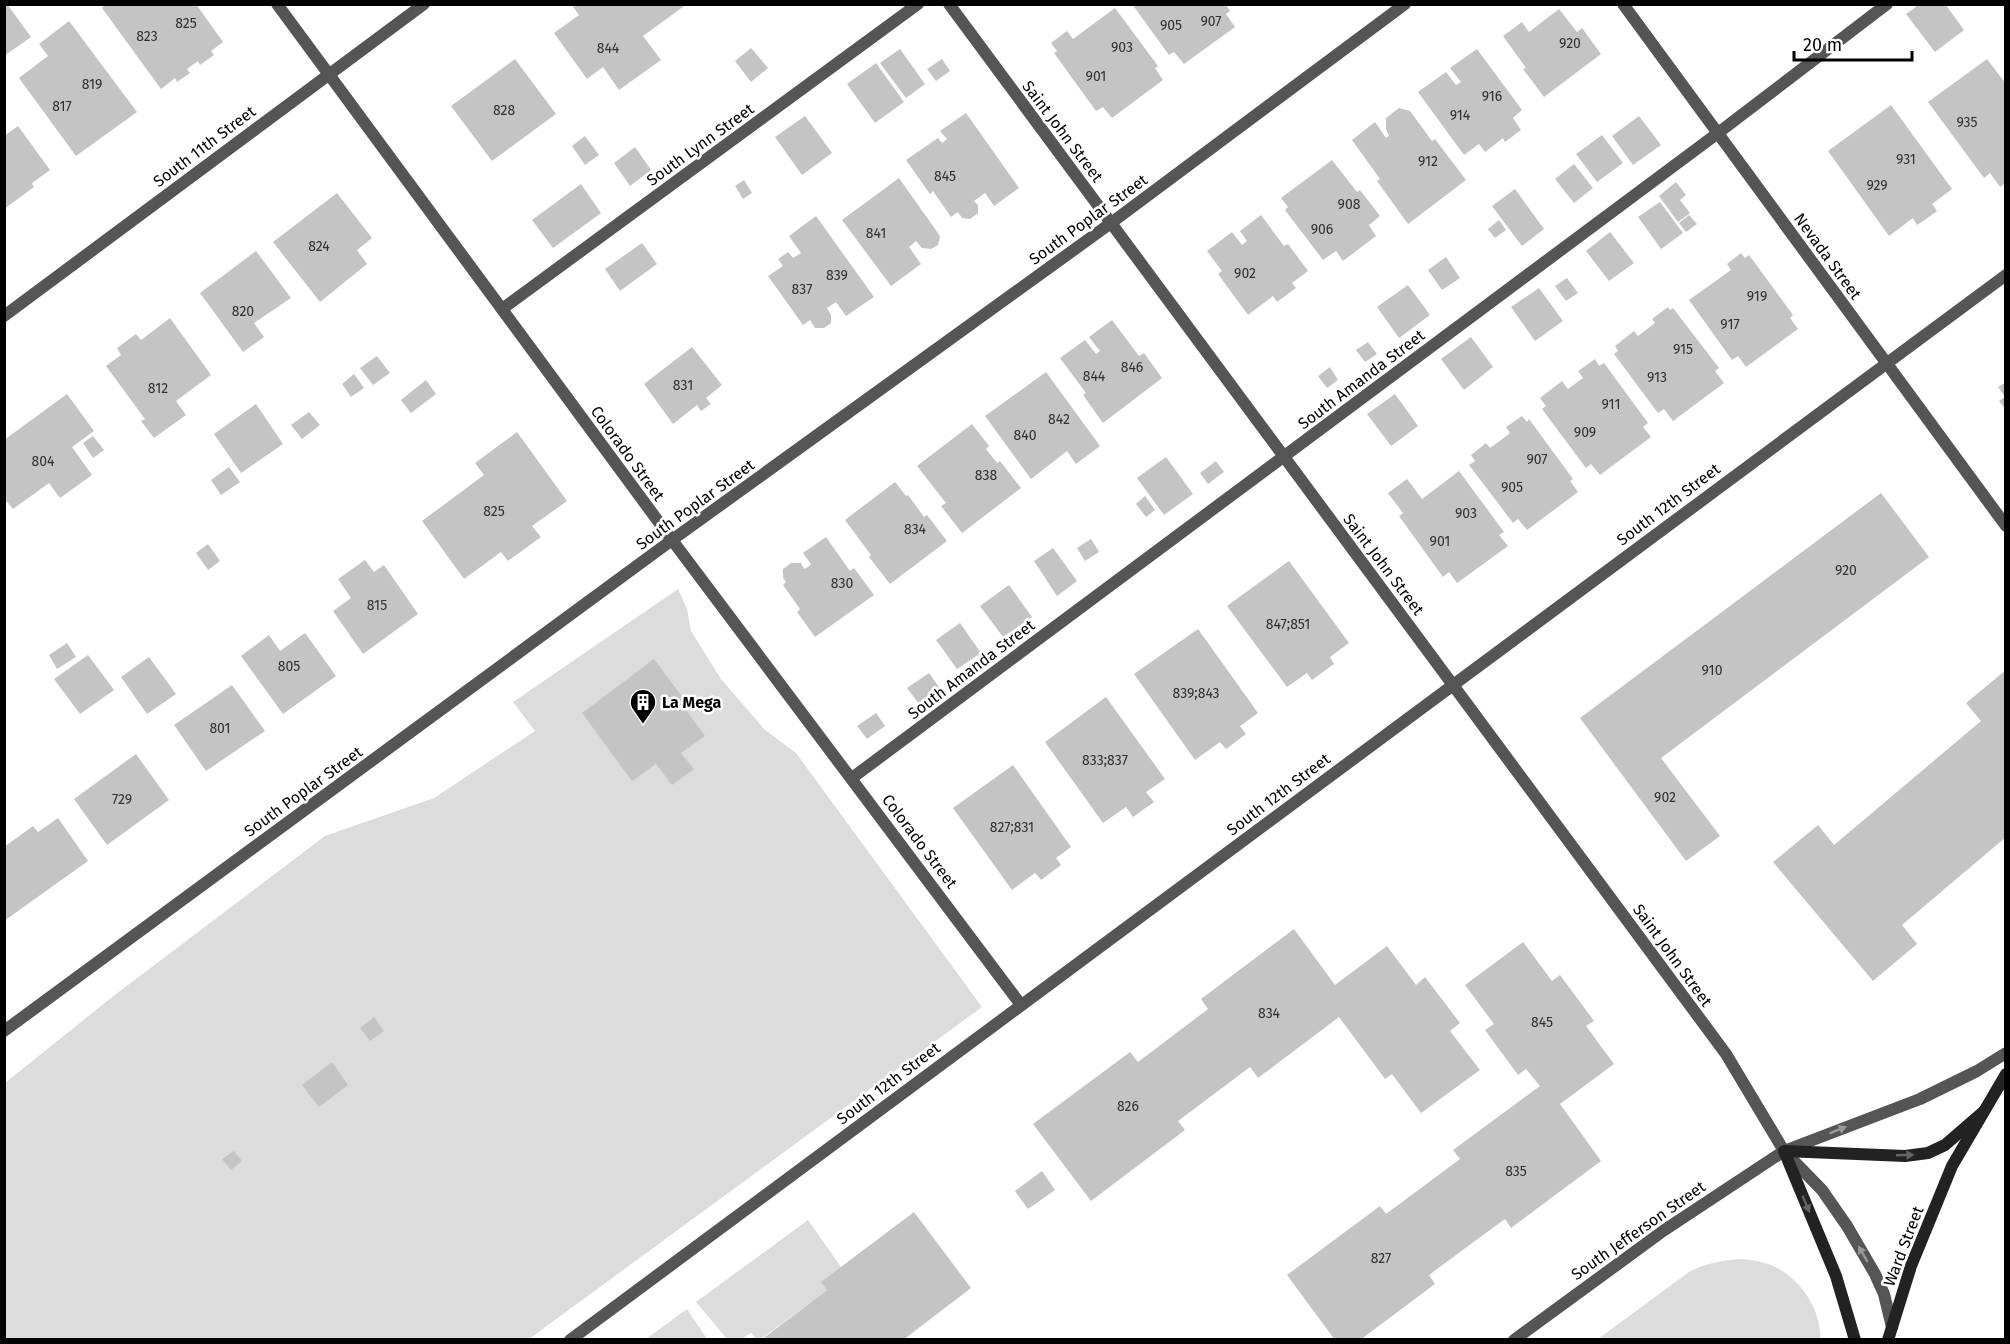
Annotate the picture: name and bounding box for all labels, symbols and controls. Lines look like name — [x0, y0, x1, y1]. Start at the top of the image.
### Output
house number: 907 — [1200, 13, 1222, 30]
house number: 825 — [175, 15, 197, 32]
house number: 905 — [1160, 17, 1182, 34]
scale bar — [1794, 24, 1912, 62]
house number: 823 — [136, 28, 158, 45]
text: 20 m — [1803, 34, 1842, 56]
house number: 920 — [1559, 35, 1581, 52]
house number: 903 — [1111, 39, 1133, 56]
house number: 844 — [597, 40, 620, 57]
house number: 901 — [1086, 68, 1106, 85]
house number: 819 — [82, 76, 102, 93]
street label: Saint John Street — [1018, 77, 1107, 186]
house number: 916 — [1482, 88, 1502, 105]
house number: 817 — [52, 98, 72, 115]
street label: South Lynn Street — [643, 99, 758, 190]
street label: South 11th Street — [149, 102, 259, 191]
house number: 828 — [493, 102, 515, 119]
house number: 914 — [1450, 107, 1471, 124]
house number: 935 — [1956, 114, 1978, 131]
house number: 931 — [1896, 151, 1916, 168]
house number: 912 — [1418, 153, 1438, 170]
house number: 845 — [934, 168, 956, 185]
street label: South Poplar Street — [1025, 170, 1151, 269]
house number: 929 — [1866, 177, 1888, 194]
house number: 908 — [1338, 196, 1361, 213]
street label: Nevada Street — [1790, 210, 1865, 303]
house number: 906 — [1311, 221, 1333, 238]
house number: 841 — [866, 225, 886, 242]
house number: 824 — [308, 238, 330, 255]
house number: 902 — [1234, 265, 1256, 282]
house number: 839 — [826, 267, 848, 284]
house number: 837 — [792, 281, 812, 298]
house number: 919 — [1747, 288, 1767, 305]
house number: 820 — [232, 303, 254, 320]
house number: 917 — [1720, 316, 1740, 333]
street label: South Amanda Street — [1294, 325, 1429, 433]
house number: 915 — [1673, 341, 1693, 358]
house number: 846 — [1121, 359, 1143, 376]
house number: 844 — [1083, 368, 1106, 385]
house number: 913 — [1647, 369, 1667, 386]
house number: 831 — [673, 377, 693, 394]
house number: 812 — [148, 380, 168, 397]
house number: 911 — [1602, 396, 1621, 413]
street label: Colorado Street — [587, 402, 669, 505]
house number: 842 — [1048, 411, 1070, 428]
house number: 909 — [1574, 424, 1596, 441]
house number: 840 — [1014, 427, 1037, 444]
house number: 907 — [1526, 451, 1548, 468]
house number: 804 — [32, 453, 55, 470]
street label: South Poplar Street — [632, 455, 758, 554]
street label: South 12th Street — [1613, 459, 1724, 549]
house number: 838 — [975, 467, 997, 484]
house number: 905 — [1501, 479, 1523, 496]
house number: 825 — [483, 503, 505, 520]
house number: 903 — [1455, 505, 1477, 522]
street label: Saint John Street — [1339, 510, 1428, 619]
house number: 834 — [904, 521, 927, 538]
house number: 901 — [1430, 533, 1450, 550]
house number: 920 — [1835, 562, 1857, 579]
house number: 830 — [831, 575, 853, 592]
house number: 815 — [367, 597, 387, 614]
street label: South Amanda Street — [904, 615, 1039, 723]
house number: 847;851 — [1266, 616, 1310, 633]
house number: 805 — [278, 658, 300, 675]
house number: 910 — [1702, 662, 1723, 679]
house number: 839;843 — [1172, 685, 1220, 702]
building icon: La Mega — [628, 687, 658, 725]
place label: La Mega — [662, 693, 721, 712]
house number: 801 — [209, 720, 231, 737]
street label: South Poplar Street — [240, 742, 366, 841]
street label: South 12th Street — [1223, 749, 1334, 839]
house number: 833;837 — [1082, 752, 1128, 769]
house number: 902 — [1654, 789, 1676, 806]
house number: 729 — [112, 791, 132, 808]
street label: Colorado Street — [878, 791, 961, 892]
house number: 827;831 — [990, 819, 1034, 836]
street label: Saint John Street — [1629, 900, 1716, 1010]
house number: 834 — [1258, 1005, 1281, 1022]
house number: 845 — [1531, 1014, 1553, 1031]
street label: South 12th Street — [833, 1038, 944, 1128]
house number: 826 — [1117, 1098, 1139, 1115]
one-way arrow — [1829, 1125, 1847, 1134]
one-way arrow — [1895, 1150, 1914, 1160]
house number: 835 — [1505, 1163, 1527, 1180]
street label: South Jefferson Street — [1568, 1177, 1709, 1284]
one-way arrow — [1801, 1196, 1811, 1214]
street label: Ward Street — [1879, 1203, 1928, 1289]
one-way arrow — [1858, 1245, 1868, 1262]
house number: 827 — [1371, 1250, 1391, 1267]

